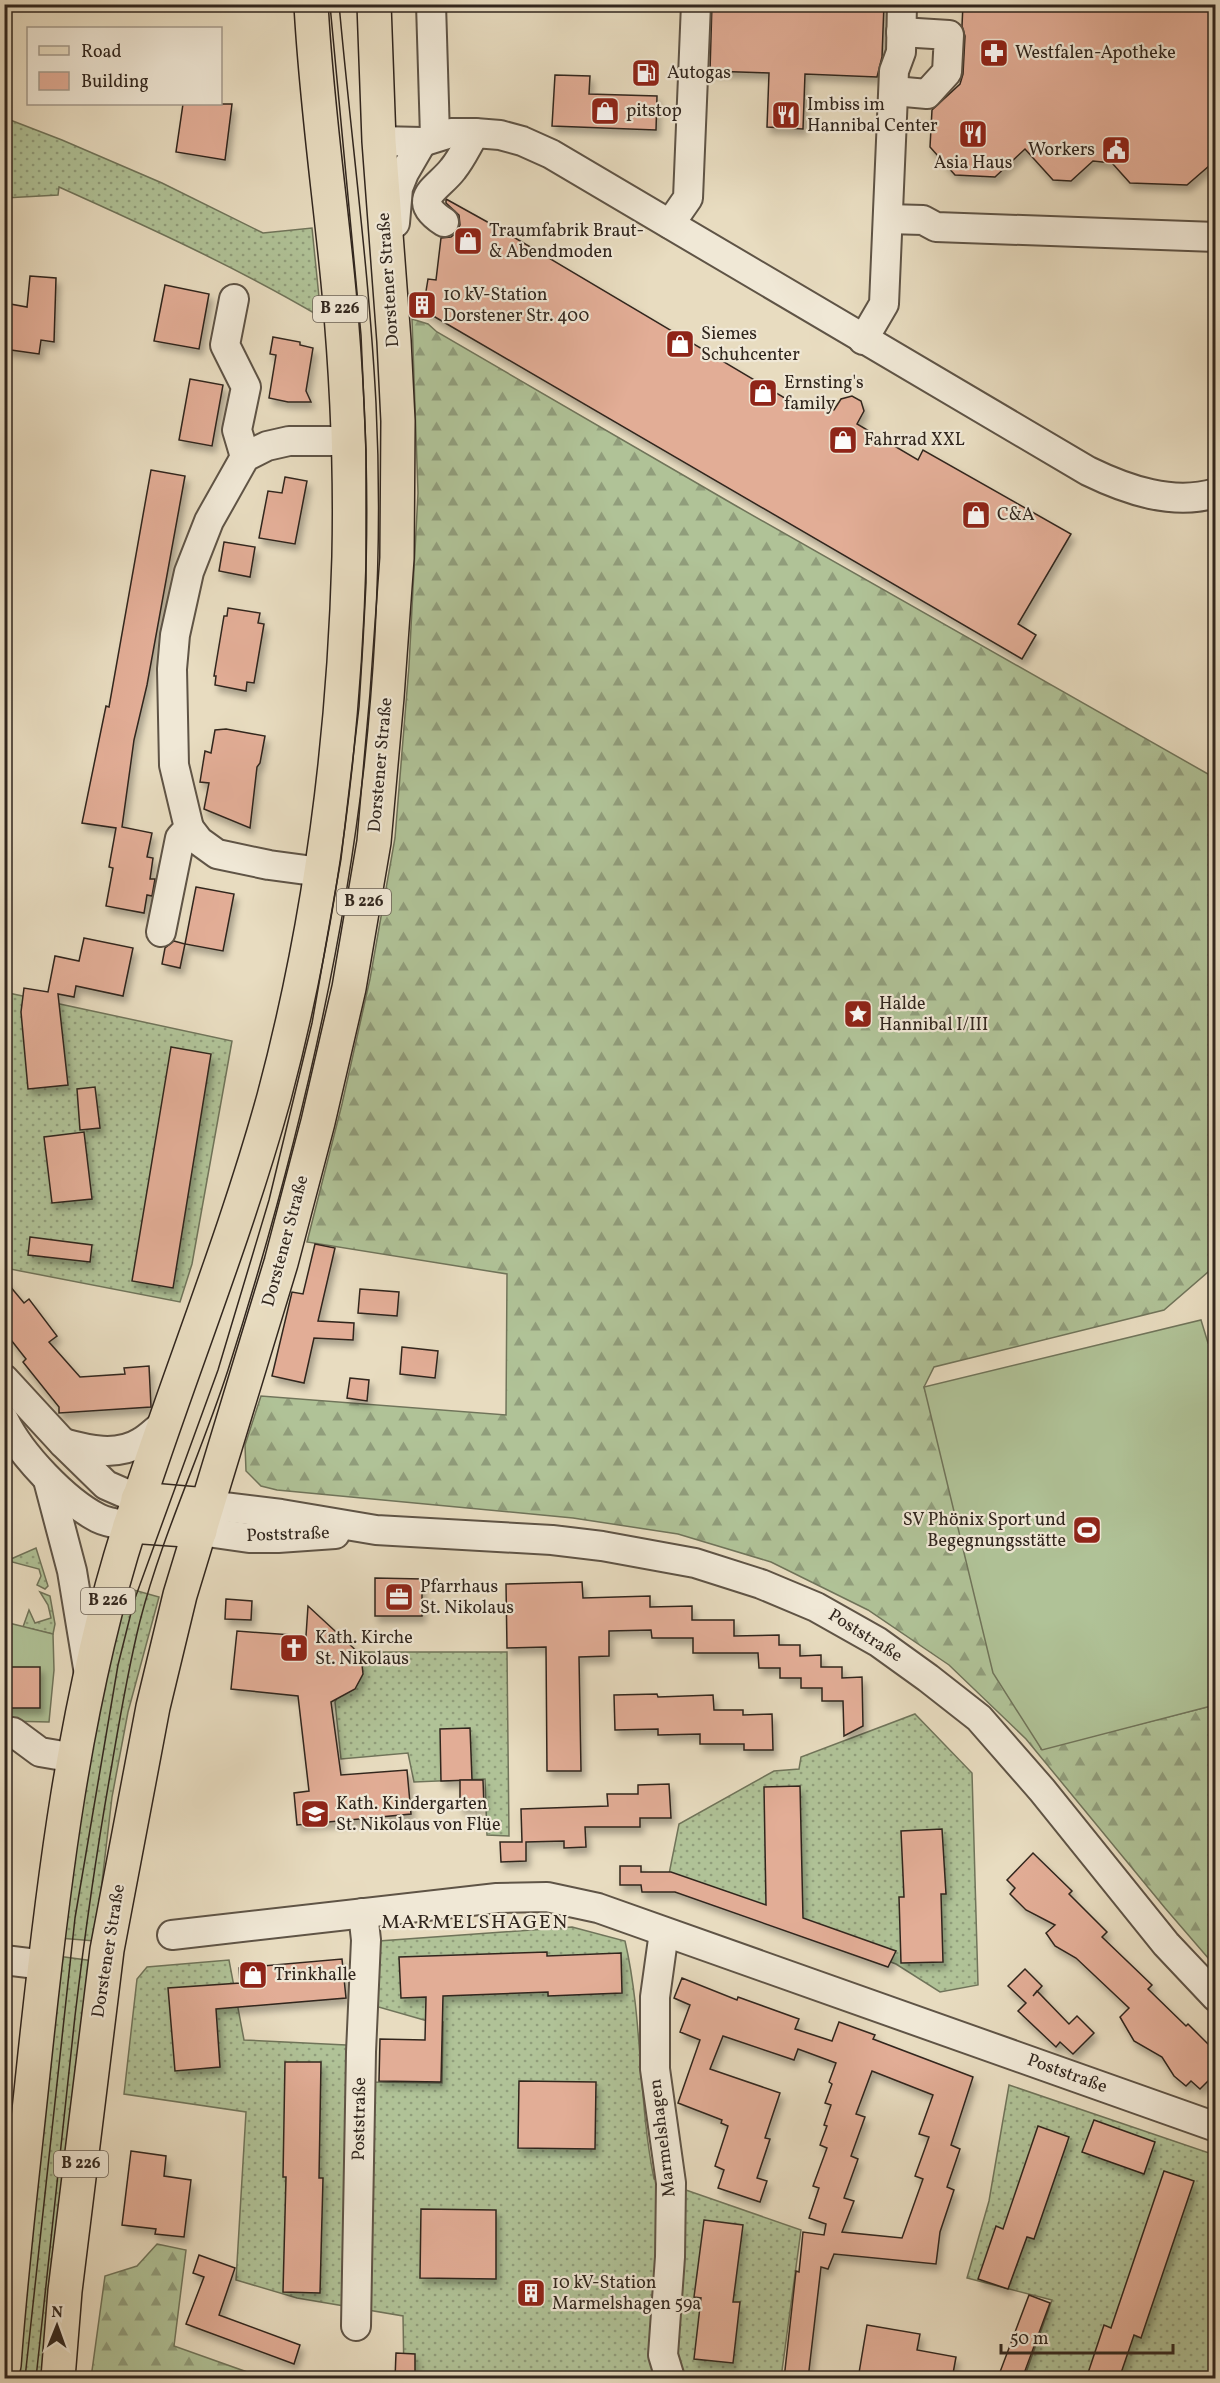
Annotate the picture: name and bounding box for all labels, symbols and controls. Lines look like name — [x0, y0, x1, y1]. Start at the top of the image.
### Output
legend — [27, 27, 222, 105]
pharmacy icon: Westfalen-Apotheke — [978, 37, 1010, 69]
text: Road — [81, 40, 122, 65]
place label: Westfalen-Apotheke — [1015, 41, 1176, 66]
fuel station icon: Autogas — [630, 57, 662, 89]
place label: Autogas — [667, 61, 731, 86]
text: Building — [81, 70, 149, 95]
place label: Imbiss im Hannibal Center — [807, 93, 938, 139]
shop icon: pitstop — [589, 95, 621, 127]
place label: pitstop — [626, 99, 682, 124]
restaurant icon: Imbiss im Hannibal Center — [770, 99, 802, 131]
restaurant icon: Asia Haus — [957, 118, 989, 150]
public building icon: Workers — [1100, 134, 1132, 166]
place label: Workers — [1028, 138, 1095, 163]
place label: Asia Haus — [934, 151, 1012, 176]
street label: Dorstener Straße — [372, 212, 406, 348]
place label: Traumfabrik Braut- & Abendmoden — [489, 219, 644, 265]
shop icon: Traumfabrik Braut- & Abendmoden — [452, 225, 484, 257]
place label: 10 kV-Station Dorstener Str. 400 — [443, 283, 590, 329]
building icon: 10 kV-Station Dorstener Str. 400 — [406, 289, 438, 321]
road number: B 226 — [313, 296, 367, 322]
place label: Siemes Schuhcenter — [701, 322, 800, 368]
shop icon: Siemes Schuhcenter — [664, 328, 696, 360]
place label: Ernsting's family — [784, 371, 864, 417]
shop icon: Ernsting's family — [747, 377, 779, 409]
shop icon: Fahrrad XXL — [827, 424, 859, 456]
place label: Fahrrad XXL — [864, 428, 965, 453]
shop icon: C&A — [960, 499, 992, 531]
place label: C&A — [997, 503, 1035, 528]
street label: Dorstener Straße — [363, 697, 399, 833]
road number: B 226 — [337, 889, 391, 915]
place label: Halde Hannibal I/III — [879, 992, 988, 1038]
place icon: Halde Hannibal I/III — [842, 998, 874, 1030]
street label: Dorstener Straße — [256, 1173, 316, 1309]
place label: SV Phönix Sport und Begegnungsstätte — [903, 1508, 1066, 1554]
sports icon: SV Phönix Sport und Begegnungsstätte — [1071, 1514, 1103, 1546]
street label: Poststraße — [246, 1521, 330, 1549]
place label: Pfarrhaus St. Nikolaus — [420, 1575, 514, 1621]
office icon: Pfarrhaus St. Nikolaus — [383, 1581, 415, 1613]
road number: B 226 — [81, 1588, 135, 1614]
street label: Poststraße — [823, 1603, 907, 1669]
place label: Kath. Kirche St. Nikolaus — [315, 1626, 413, 1672]
church icon: Kath. Kirche St. Nikolaus — [278, 1632, 310, 1664]
place label: Kath. Kindergarten St. Nikolaus von Flüe — [336, 1792, 500, 1838]
school or university icon: Kath. Kindergarten St. Nikolaus von Flüe — [299, 1798, 331, 1830]
street label: Dorstener Straße — [86, 1882, 132, 2020]
district label: MARMELSHAGEN — [381, 1909, 569, 1937]
shop icon: Trinkhalle — [237, 1959, 269, 1991]
place label: Trinkhalle — [274, 1963, 356, 1988]
street label: Poststraße — [1023, 2048, 1111, 2100]
street label: Poststraße — [347, 2077, 373, 2161]
street label: Marmelshagen — [643, 2077, 683, 2199]
road number: B 226 — [54, 2151, 108, 2177]
place label: 10 kV-Station Marmelshagen 59a — [552, 2271, 701, 2317]
building icon: 10 kV-Station Marmelshagen 59a — [515, 2277, 547, 2309]
north arrow — [27, 2296, 87, 2356]
text: N — [51, 2302, 64, 2324]
scale bar — [1001, 2317, 1174, 2355]
text: 50 m — [1010, 2327, 1049, 2352]

